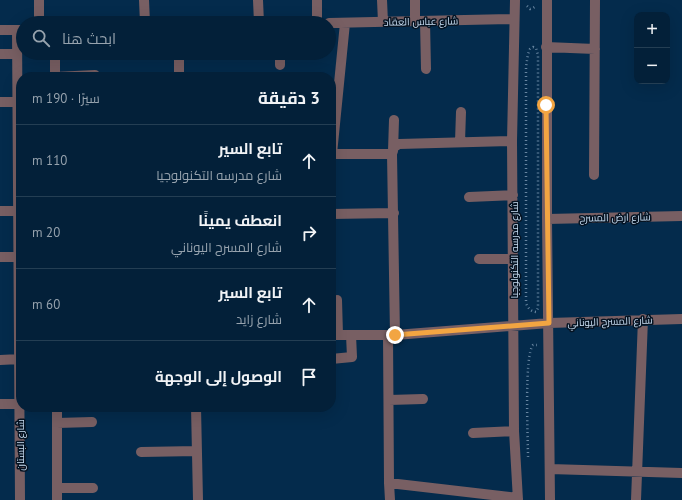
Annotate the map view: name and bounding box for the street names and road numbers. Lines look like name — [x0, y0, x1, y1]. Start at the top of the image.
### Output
street label: شارع عباس العقاد — [384, 14, 458, 29]
street label: شارع مدرسه التكنولوجيا — [508, 202, 521, 298]
street label: شارع ارض المسرح — [579, 210, 651, 225]
street label: شارع المسرح اليوناني — [567, 314, 653, 330]
street label: شارع البستان — [14, 419, 27, 471]

